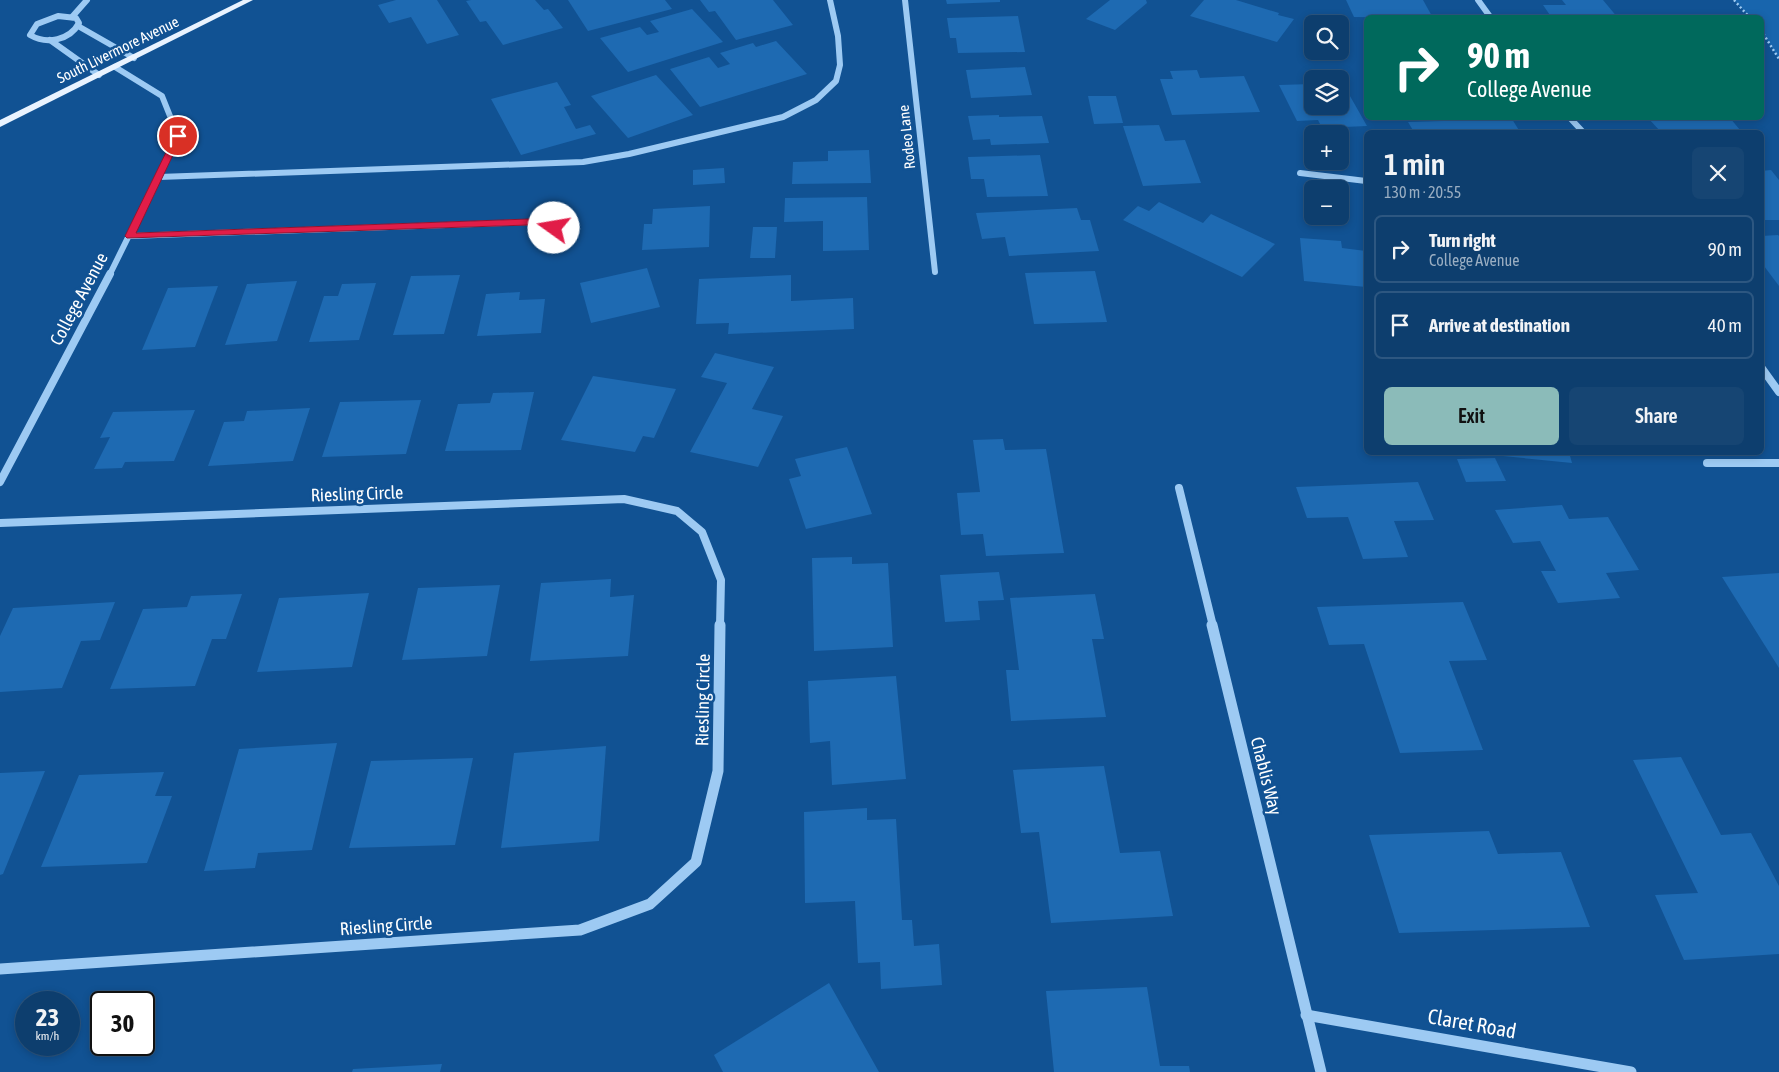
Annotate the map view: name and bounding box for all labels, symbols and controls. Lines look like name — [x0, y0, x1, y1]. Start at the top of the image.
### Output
street label: South Livermore Avenue — [54, 13, 182, 86]
map controls — [1304, 15, 1349, 225]
button: search — [1304, 15, 1349, 60]
icon: right — [1384, 35, 1449, 100]
text: 90 m — [1467, 35, 1530, 75]
button: layers — [1304, 70, 1349, 115]
text: College Avenue — [1467, 76, 1592, 102]
street label: Rodeo Lane — [895, 104, 918, 170]
pin — [157, 115, 199, 157]
icon: arrive — [164, 122, 192, 150]
button: + — [1304, 125, 1349, 170]
text: 1 min — [1384, 147, 1445, 181]
button: close — [1692, 147, 1744, 199]
button: − — [1304, 180, 1349, 225]
text: 130 m · 20:55 — [1384, 183, 1461, 201]
position arrow — [527, 201, 579, 253]
text: Turn right — [1429, 229, 1496, 251]
icon: right — [1386, 235, 1414, 263]
text: 90 m — [1708, 238, 1742, 260]
street label: College Avenue — [45, 249, 112, 349]
text: College Avenue — [1429, 251, 1520, 269]
icon: arrive — [1386, 311, 1414, 339]
text: Arrive at destination — [1429, 314, 1570, 336]
text: 40 m — [1708, 314, 1742, 336]
button: Exit — [1384, 387, 1559, 445]
button: Share — [1569, 387, 1744, 445]
street label: Riesling Circle — [310, 481, 404, 506]
street label: Riesling Circle — [691, 654, 714, 746]
street label: Chablis Way — [1247, 735, 1286, 817]
street label: Riesling Circle — [339, 912, 433, 939]
speed limit sign: 30 — [90, 991, 155, 1056]
text: 23 — [36, 1003, 59, 1031]
street label: Claret Road — [1426, 1003, 1518, 1043]
text: km/h — [36, 1029, 59, 1043]

